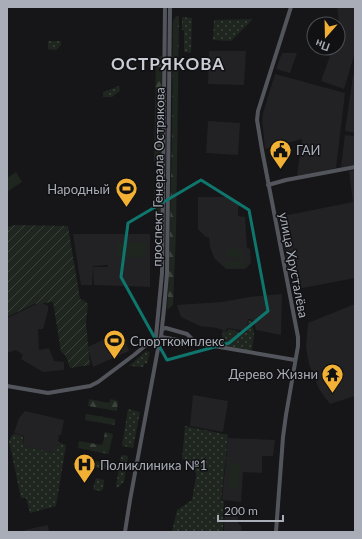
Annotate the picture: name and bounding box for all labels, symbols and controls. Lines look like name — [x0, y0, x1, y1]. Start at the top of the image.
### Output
north arrow — [306, 16, 346, 56]
text: Пн — [313, 37, 331, 54]
district label: ОСТРЯКОВА — [111, 53, 225, 74]
street label: проспект Генерала Острякова — [148, 87, 168, 267]
public building icon: ГАИ — [267, 137, 293, 170]
place label: ГАИ — [296, 142, 321, 158]
sports icon: Народный — [113, 176, 139, 209]
place label: Народный — [47, 181, 110, 197]
street label: улица Хрусталёва — [276, 211, 312, 319]
sports icon: Спорткомплекс — [101, 328, 127, 361]
place label: Спорткомплекс — [130, 333, 224, 349]
temple icon: Дерево Жизни — [320, 361, 346, 394]
place label: Дерево Жизни — [229, 366, 318, 382]
hospital icon: Поликлиника №1 — [71, 452, 97, 485]
place label: Поликлиника №1 — [100, 457, 207, 473]
scale bar — [218, 497, 283, 523]
text: 200 m — [224, 503, 258, 518]

